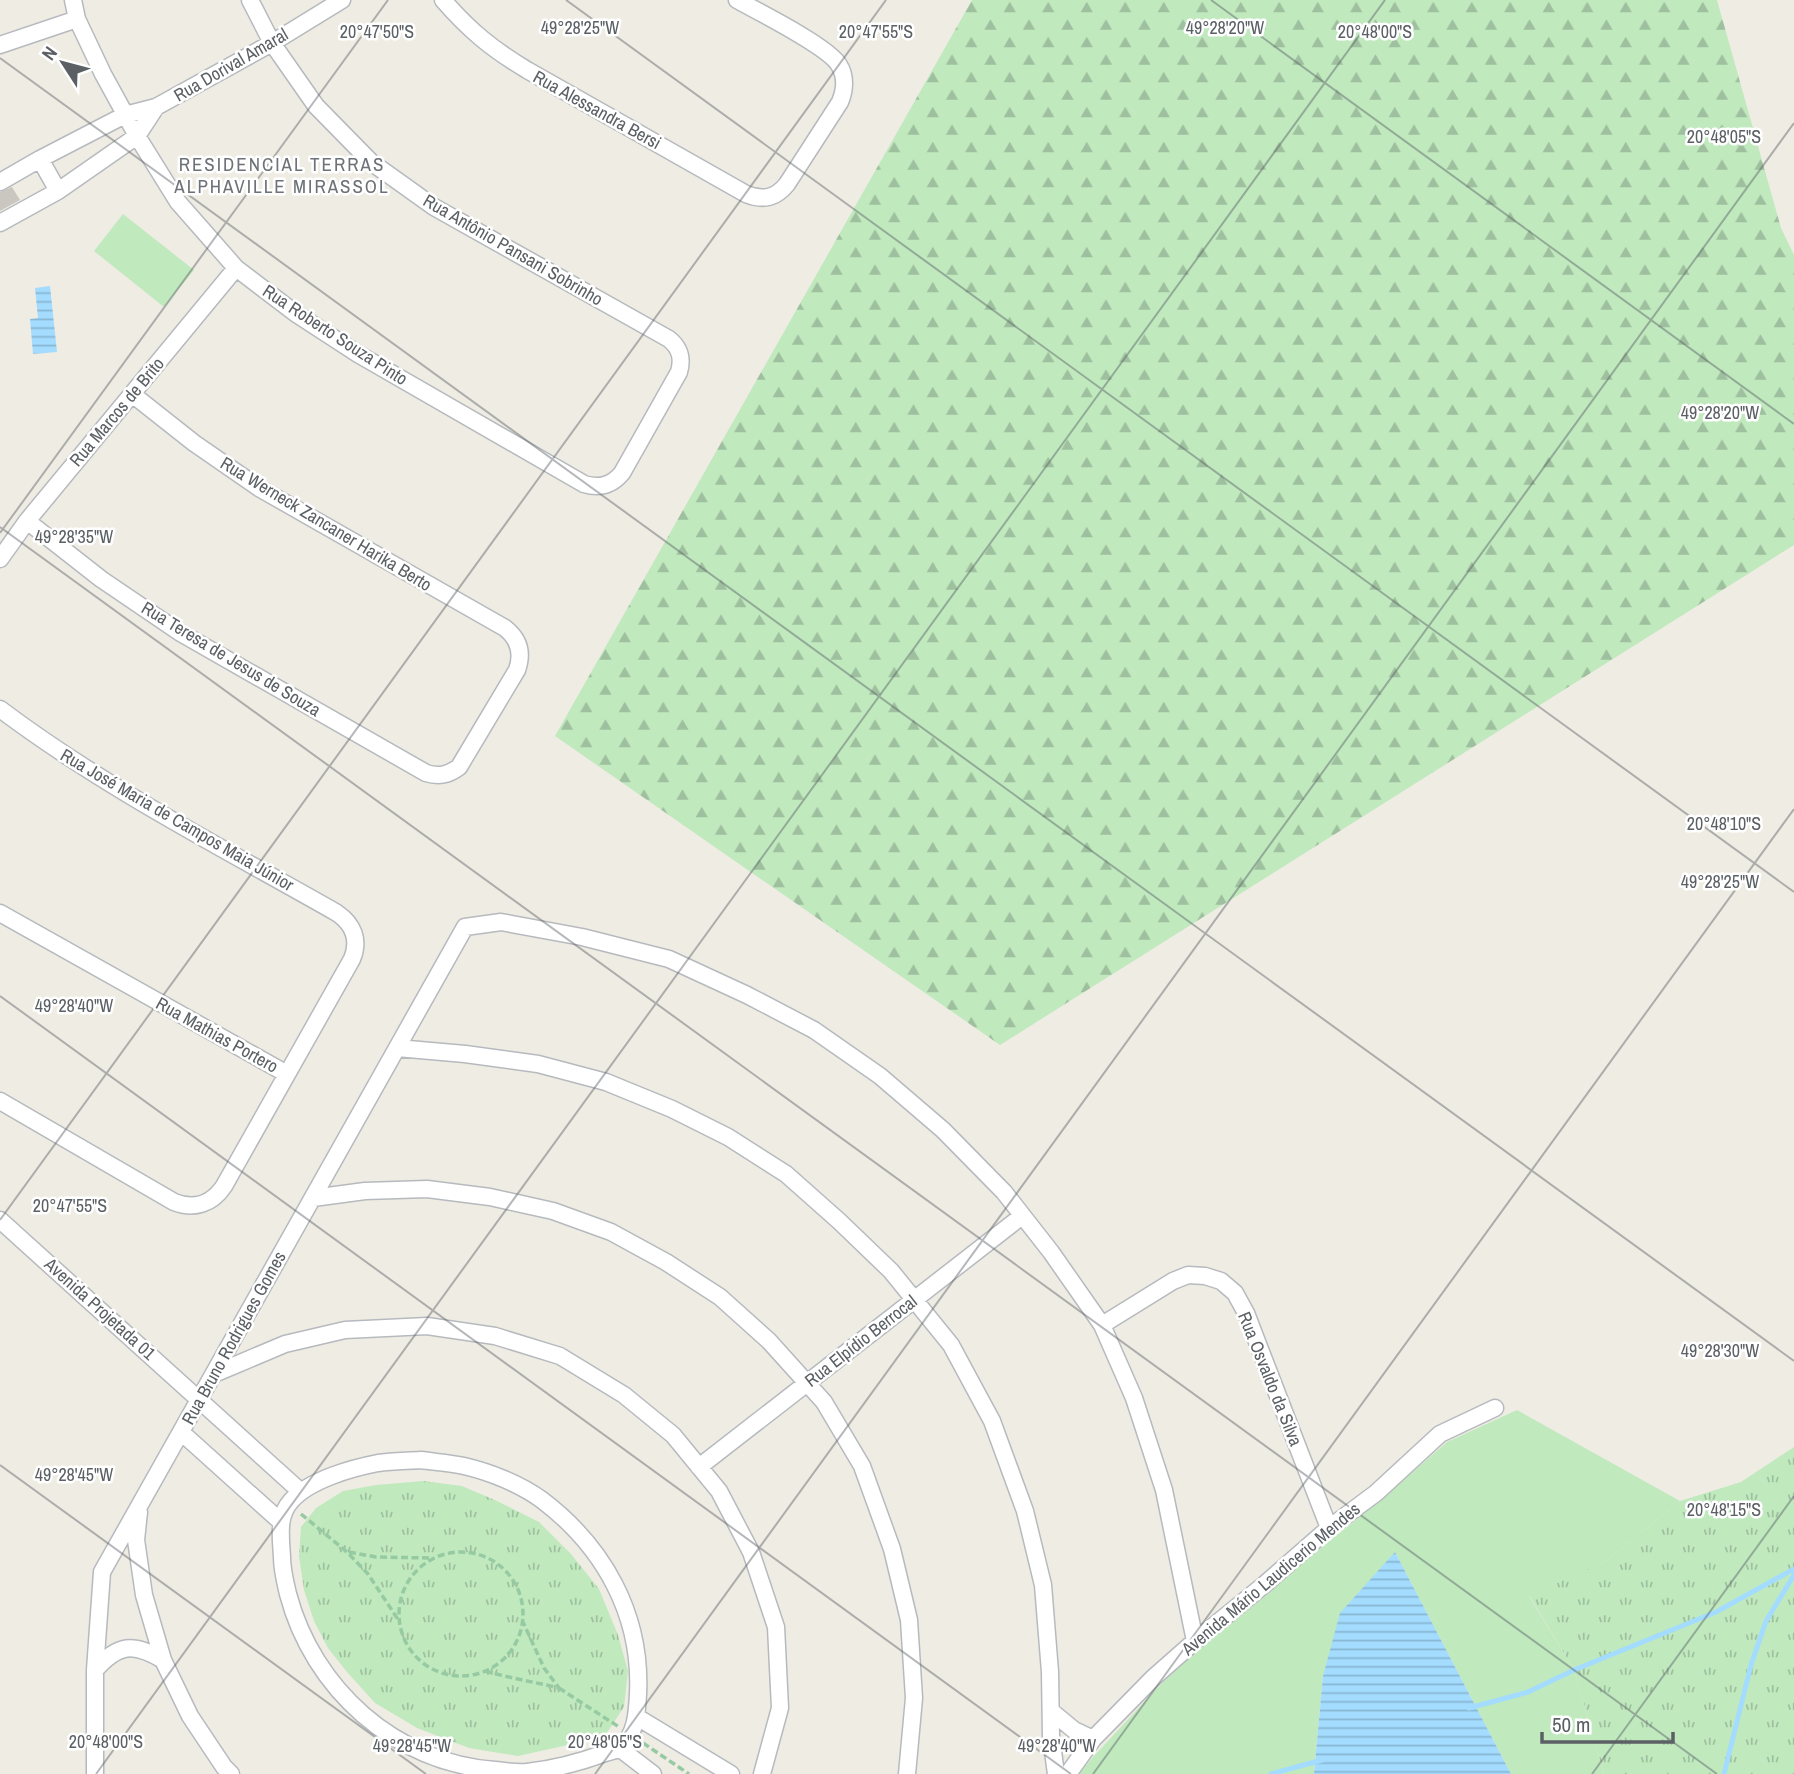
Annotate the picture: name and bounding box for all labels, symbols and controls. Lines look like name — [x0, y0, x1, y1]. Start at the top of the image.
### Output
text: 49°28'25"W — [541, 15, 619, 40]
text: 49°28'20"W — [1186, 15, 1264, 40]
text: 20°47'50"S — [340, 19, 414, 44]
text: 20°47'55"S — [839, 19, 913, 44]
text: 20°48'00"S — [1338, 19, 1412, 44]
street label: Rua Dorival Amaral — [169, 22, 292, 107]
north arrow — [28, 28, 98, 98]
text: N — [35, 41, 63, 65]
street label: Rua Alessandra Bersi — [529, 64, 666, 155]
text: 20°48'05"S — [1687, 124, 1761, 149]
district label: RESIDENCIAL TERRAS ALPHAVILLE MIRASSOL — [173, 151, 390, 199]
street label: Rua Antônio Pansani Sobrinho — [419, 188, 608, 311]
street label: Rua Roberto Souza Pinto — [258, 278, 413, 391]
street label: Rua Marcos de Brito — [64, 352, 170, 472]
text: 49°28'20"W — [1681, 400, 1759, 425]
street label: Rua Werneck Zancaner Harika Berto — [216, 450, 437, 597]
text: 49°28'35"W — [35, 524, 113, 549]
street label: Rua Teresa de Jesus de Souza — [137, 595, 326, 722]
street label: Rua José Maria de Campos Maia Júnior — [56, 742, 299, 897]
text: 20°48'10"S — [1687, 811, 1761, 836]
text: 49°28'25"W — [1681, 869, 1759, 894]
street label: Rua Mathias Portero — [152, 991, 283, 1079]
text: 49°28'40"W — [35, 993, 113, 1018]
text: 20°47'55"S — [33, 1193, 107, 1218]
street label: Rua Bruno Rodrigues Gomes — [175, 1247, 292, 1429]
street label: Avenida Projetada 01 — [39, 1251, 162, 1366]
street label: Rua Elpídio Berrocal — [799, 1289, 922, 1392]
street label: Rua Osvaldo da Silva — [1232, 1308, 1309, 1450]
text: 49°28'30"W — [1681, 1338, 1759, 1363]
text: 49°28'45"W — [35, 1462, 113, 1487]
street label: Avenida Mário Laudicerio Mendes — [1175, 1496, 1365, 1662]
text: 20°48'15"S — [1687, 1497, 1761, 1522]
scale bar — [1542, 1700, 1673, 1744]
text: 50 m — [1552, 1710, 1590, 1739]
text: 20°48'00"S — [69, 1729, 143, 1754]
text: 20°48'05"S — [568, 1729, 642, 1754]
text: 49°28'45"W — [373, 1733, 451, 1758]
text: 49°28'40"W — [1018, 1733, 1096, 1758]

